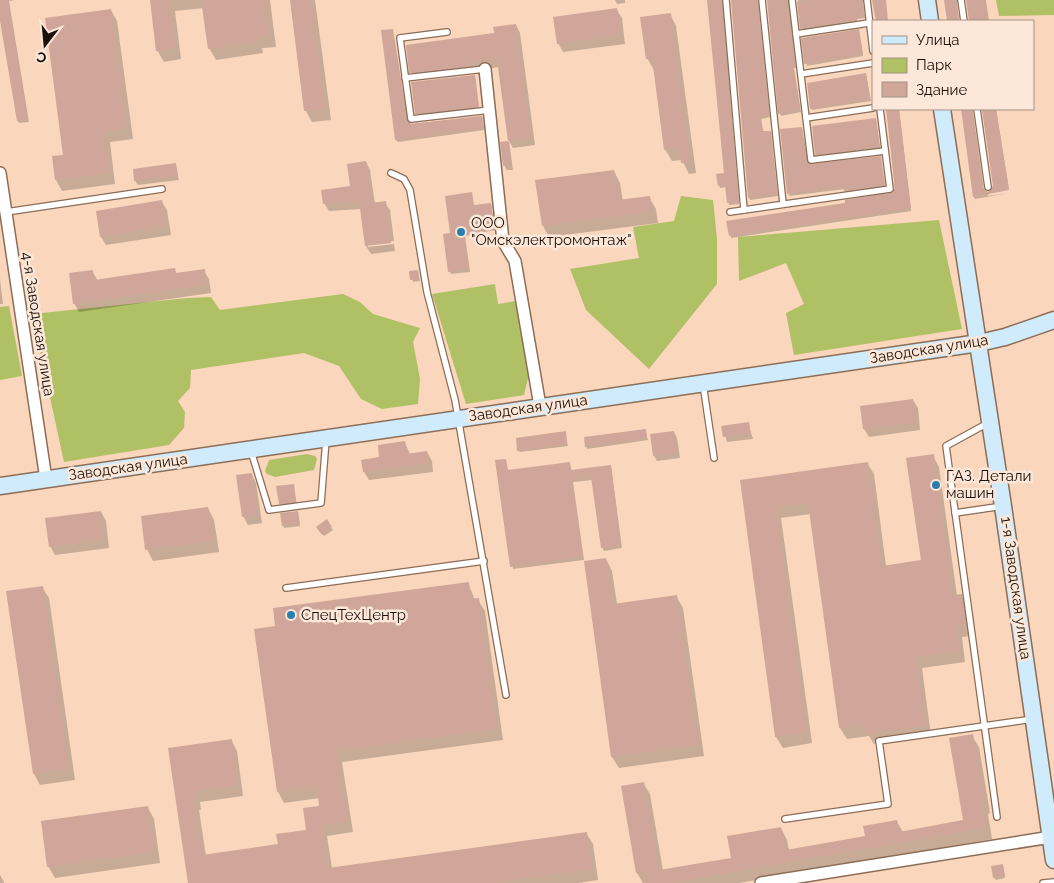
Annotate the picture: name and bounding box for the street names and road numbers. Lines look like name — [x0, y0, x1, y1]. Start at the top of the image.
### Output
street label: 4-я Заводская улица — [18, 251, 58, 397]
street label: Заводская улица — [868, 331, 990, 367]
street label: Заводская улица — [467, 391, 589, 425]
street label: Заводская улица — [67, 450, 189, 484]
street label: 1-я Заводская улица — [997, 515, 1035, 661]

